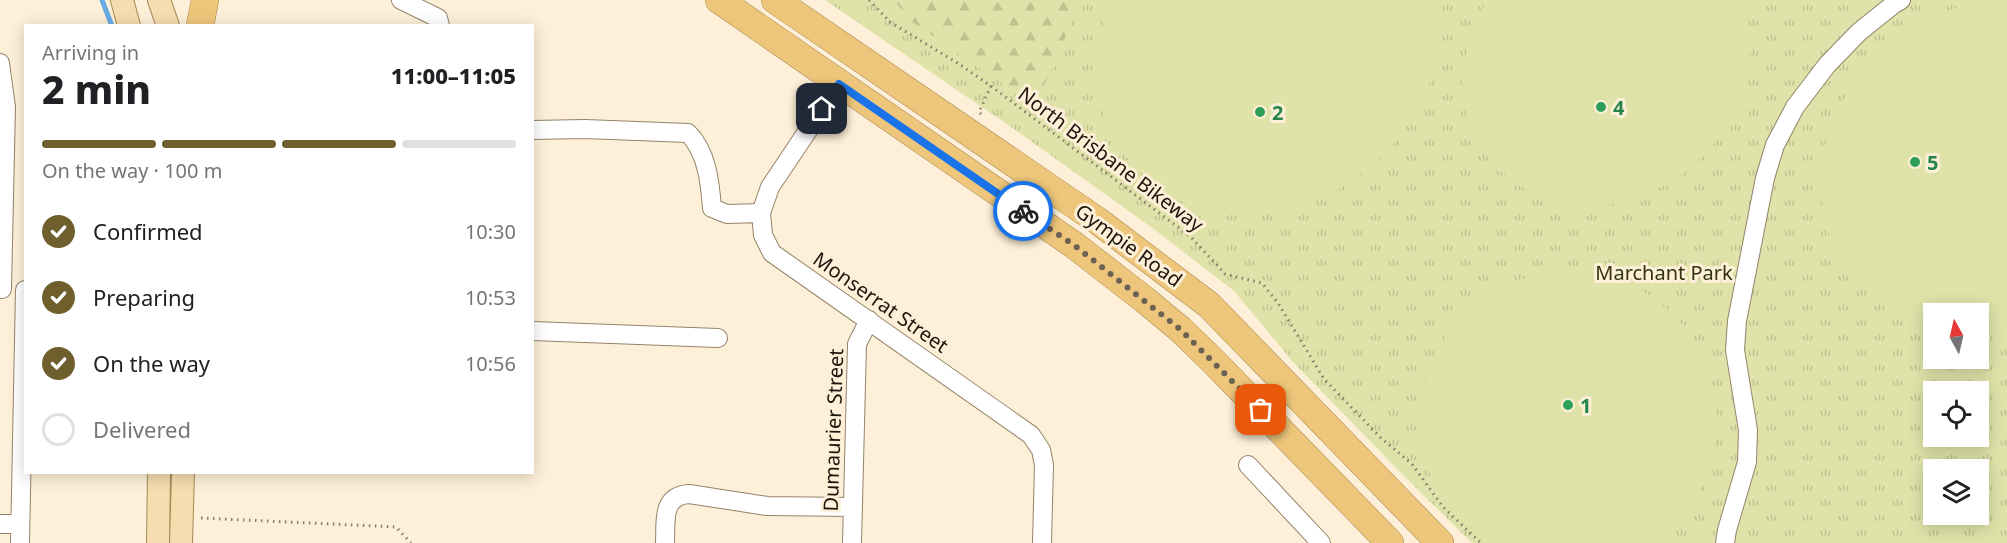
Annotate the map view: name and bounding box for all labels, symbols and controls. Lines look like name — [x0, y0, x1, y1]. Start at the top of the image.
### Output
text: Arriving in — [42, 39, 139, 66]
text: 11:00–11:05 — [391, 60, 516, 90]
text: 2 min — [42, 62, 151, 115]
street label: North Brisbane Bikeway — [1013, 80, 1210, 238]
pin — [796, 83, 847, 134]
icon: home — [805, 92, 838, 125]
place label: 4 — [1613, 94, 1625, 121]
place label: 2 — [1272, 99, 1283, 126]
marker: 4 — [1594, 100, 1608, 114]
marker: 2 — [1253, 105, 1267, 119]
place label: 5 — [1927, 149, 1938, 176]
marker: 5 — [1908, 155, 1922, 169]
text: On the way · 100 m — [42, 157, 222, 184]
courier — [993, 181, 1053, 241]
icon: bike — [1007, 195, 1040, 228]
street label: Gympie Road — [1070, 197, 1188, 293]
icon: check — [42, 215, 75, 248]
text: Confirmed — [93, 216, 203, 246]
text: 10:30 — [465, 218, 516, 245]
street label: Monserrat Street — [808, 245, 954, 359]
park label: Marchant Park — [1595, 259, 1733, 286]
icon: check — [42, 281, 75, 314]
text: Preparing — [93, 282, 195, 312]
text: 10:53 — [465, 284, 516, 311]
north arrow — [1923, 303, 1989, 369]
map controls — [1923, 303, 1989, 525]
icon: check — [42, 347, 75, 380]
text: On the way — [93, 348, 210, 378]
street label: Dumaurier Street — [817, 348, 849, 512]
text: 10:56 — [465, 350, 516, 377]
button: locate — [1923, 381, 1989, 447]
pin — [1235, 384, 1286, 435]
place label: 1 — [1580, 392, 1591, 419]
icon: bag — [1244, 393, 1277, 426]
marker: 1 — [1561, 398, 1575, 412]
text: Delivered — [93, 414, 191, 444]
button: layers — [1923, 459, 1989, 525]

